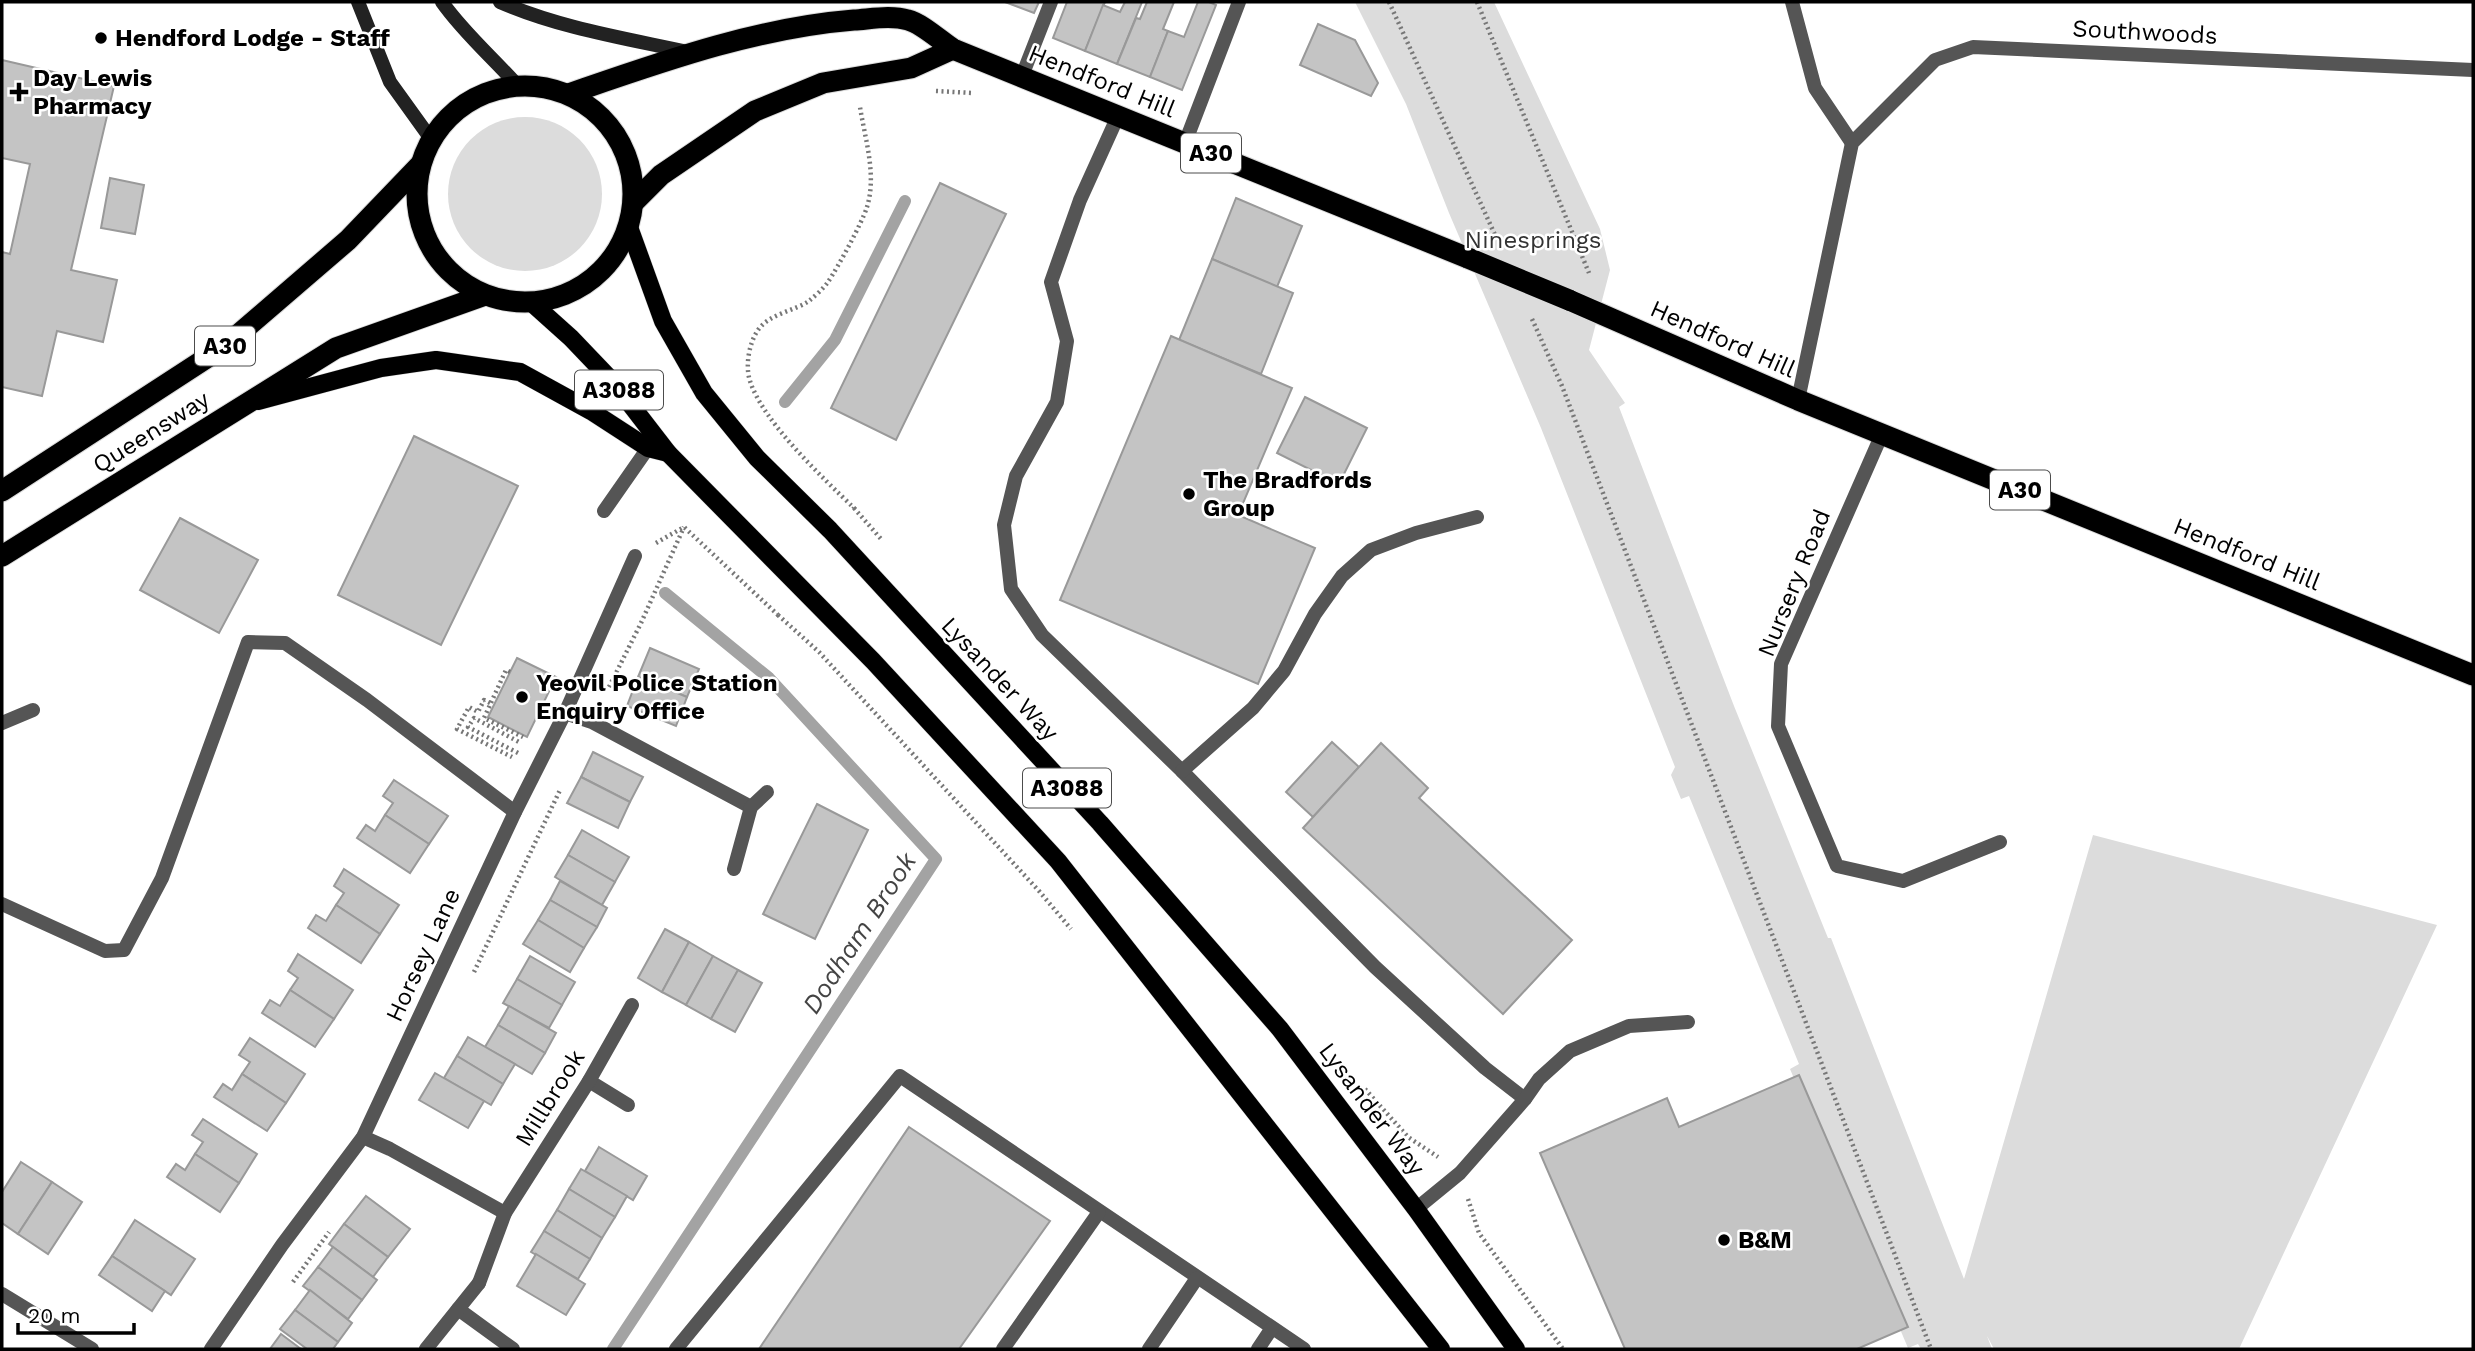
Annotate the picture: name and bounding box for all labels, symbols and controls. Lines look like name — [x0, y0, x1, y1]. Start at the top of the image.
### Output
street label: Southwoods — [2072, 14, 2218, 50]
place label: Hendford Lodge - Staff — [115, 24, 390, 52]
marker: Hendford Lodge - Staff — [93, 30, 109, 46]
street label: Hendford Hill — [1024, 39, 1180, 123]
place label: Day Lewis Pharmacy — [33, 64, 153, 120]
marker: Day Lewis Pharmacy — [11, 84, 27, 100]
road number: A30 — [1181, 134, 1241, 172]
park label: Ninesprings — [1465, 226, 1601, 254]
street label: Hendford Hill — [1646, 294, 1801, 384]
road number: A30 — [195, 326, 255, 366]
road number: A3088 — [575, 370, 663, 410]
street label: Queensway — [87, 385, 215, 479]
place label: The Bradfords Group — [1203, 466, 1372, 522]
road number: A30 — [1990, 470, 2050, 510]
marker: The Bradfords Group — [1181, 486, 1197, 502]
street label: Nursery Road — [1752, 505, 1836, 661]
street label: Hendford Hill — [2169, 512, 2325, 596]
street label: Lysander Way — [936, 611, 1065, 747]
place label: Yeovil Police Station Enquiry Office — [536, 669, 778, 725]
marker: Yeovil Police Station Enquiry Office — [514, 689, 530, 705]
road number: A3088 — [1023, 768, 1111, 808]
water label: Dodham Brook — [796, 846, 923, 1019]
street label: Horsey Lane — [380, 884, 466, 1026]
street label: Lysander Way — [1313, 1037, 1431, 1181]
street label: Millbrook — [509, 1044, 591, 1151]
place label: B&M — [1738, 1226, 1792, 1254]
marker: B&M — [1716, 1232, 1732, 1248]
scale bar — [18, 1292, 133, 1336]
text: 20 m — [28, 1303, 80, 1328]

